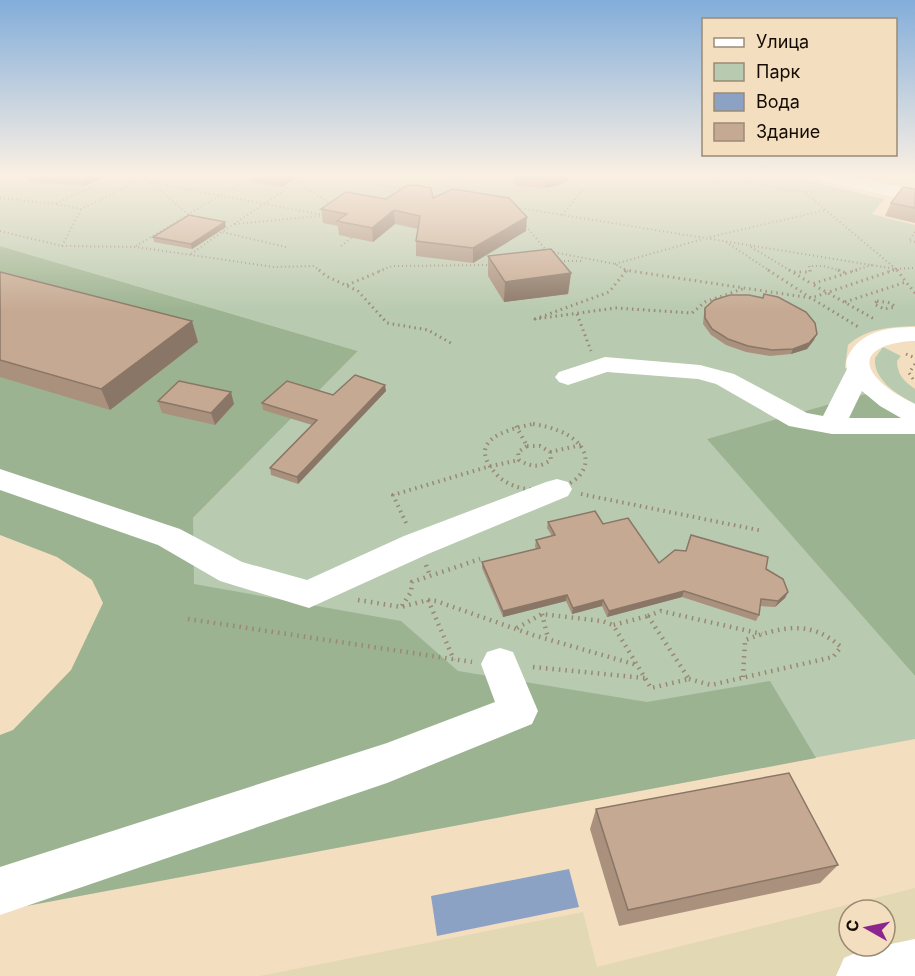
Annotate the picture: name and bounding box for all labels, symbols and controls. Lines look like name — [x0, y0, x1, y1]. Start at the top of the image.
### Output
legend — [702, 18, 897, 156]
text: Улица — [756, 31, 809, 52]
text: Парк — [756, 61, 801, 82]
text: Вода — [756, 91, 800, 112]
text: Здание — [756, 121, 820, 142]
north arrow — [837, 898, 897, 958]
text: С — [841, 918, 863, 933]

